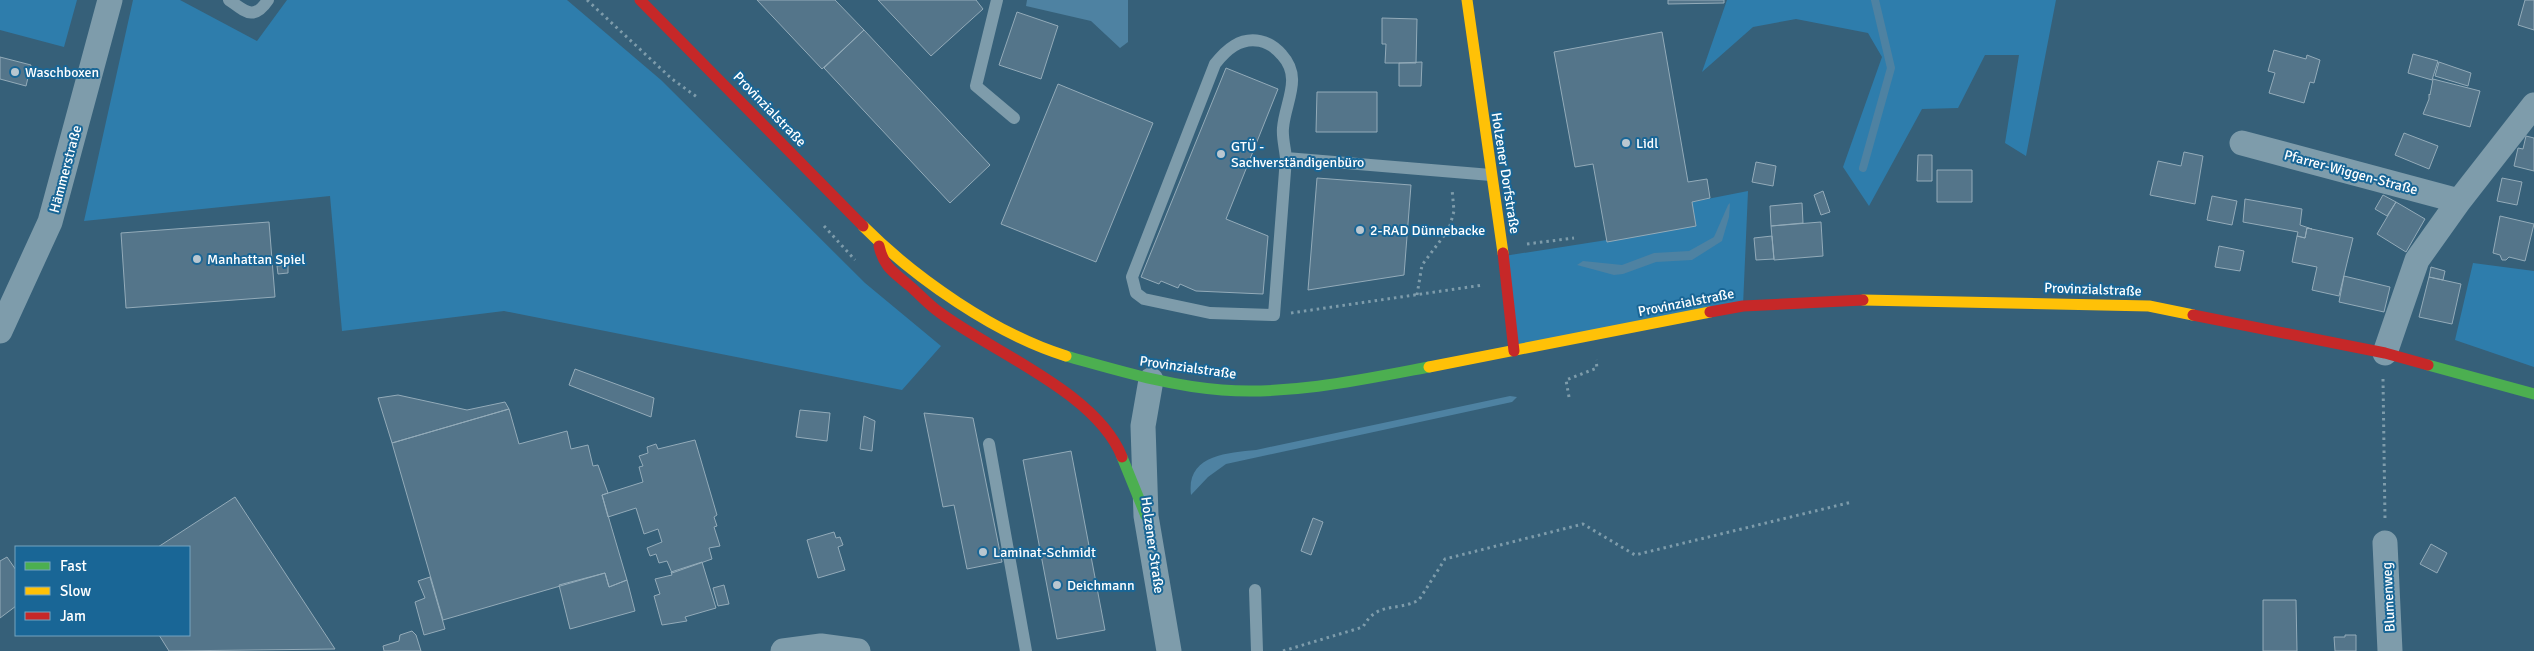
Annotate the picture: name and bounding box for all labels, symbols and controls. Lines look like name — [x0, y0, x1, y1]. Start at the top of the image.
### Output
place label: Waschboxen — [25, 64, 99, 81]
marker: Waschboxen — [9, 66, 21, 78]
street label: Provinzialstraße — [730, 68, 810, 150]
street label: Holzener Dorfstraße — [1488, 111, 1523, 235]
street label: Hämmerstraße — [46, 123, 85, 215]
place label: Lidl — [1636, 135, 1658, 152]
marker: Lidl — [1620, 137, 1632, 149]
place label: GTÜ - Sachverständigenbüro — [1231, 138, 1364, 171]
street label: Pfarrer-Wiggen-Straße — [2282, 146, 2420, 198]
marker: GTÜ - Sachverständigenbüro — [1215, 148, 1227, 160]
place label: 2-RAD Dünnebacke — [1370, 222, 1485, 239]
marker: 2-RAD Dünnebacke — [1354, 224, 1366, 236]
place label: Manhattan Spiel — [207, 251, 305, 268]
marker: Manhattan Spiel — [191, 253, 203, 265]
street label: Provinzialstraße — [2044, 279, 2142, 300]
street label: Provinzialstraße — [1637, 285, 1736, 320]
street label: Provinzialstraße — [1138, 352, 1237, 383]
street label: Holzener Straße — [1137, 496, 1168, 595]
place label: Laminat-Schmidt — [993, 544, 1096, 561]
legend — [15, 546, 190, 636]
marker: Laminat-Schmidt — [977, 546, 989, 558]
text: Fast — [60, 557, 87, 575]
street label: Blumenweg — [2378, 562, 2399, 632]
place label: Deichmann — [1067, 577, 1135, 594]
marker: Deichmann — [1051, 579, 1063, 591]
text: Slow — [60, 582, 91, 600]
text: Jam — [60, 607, 86, 625]

